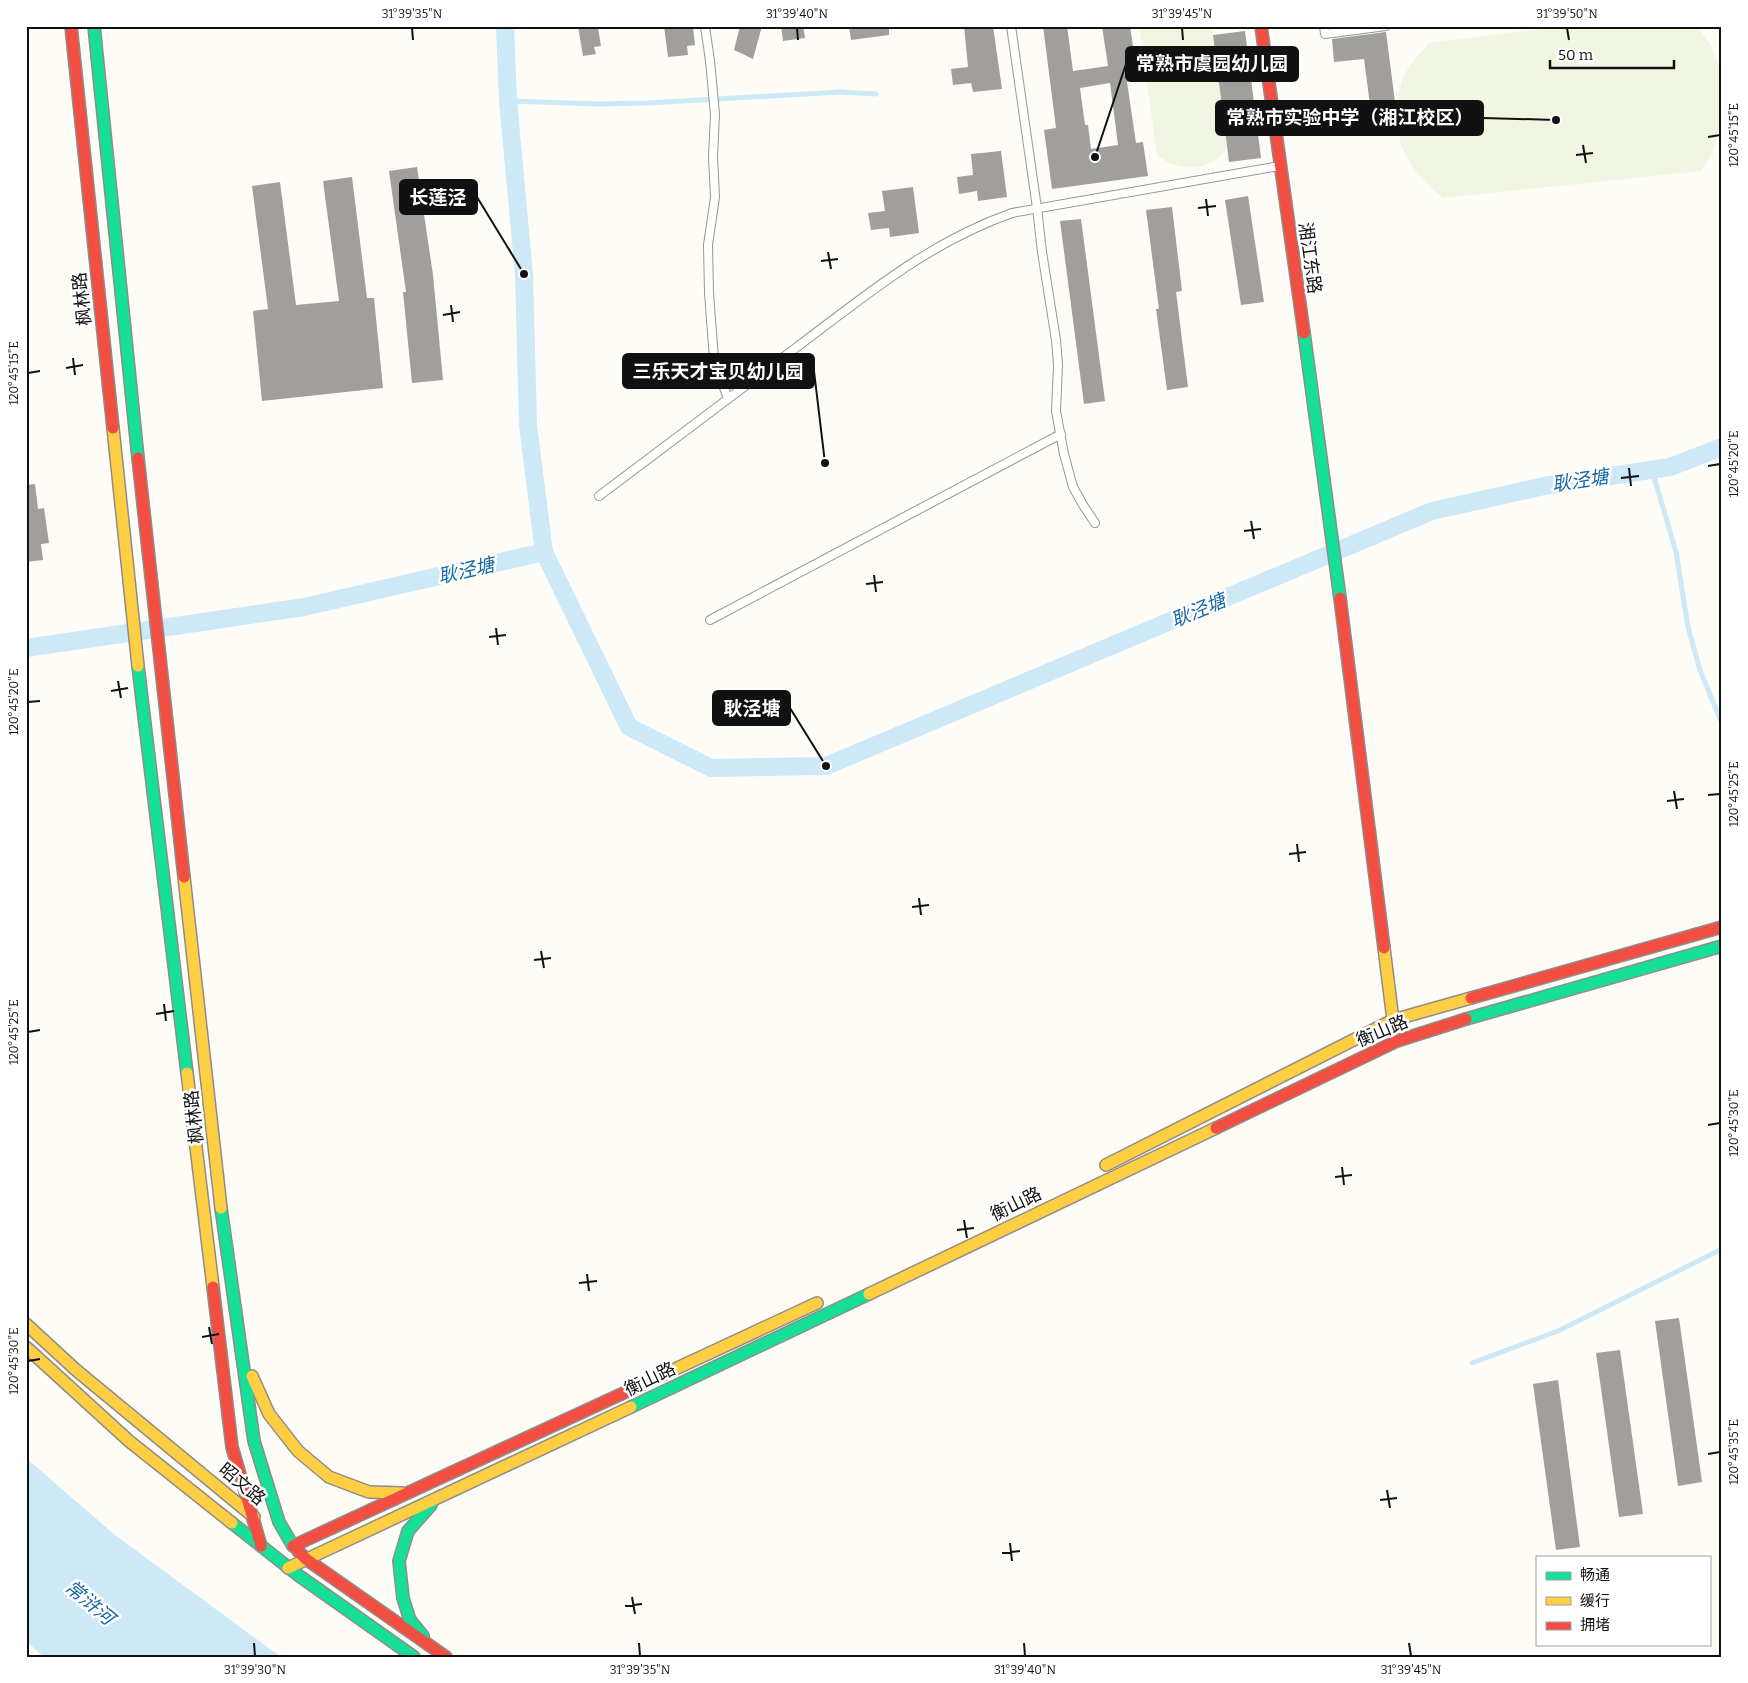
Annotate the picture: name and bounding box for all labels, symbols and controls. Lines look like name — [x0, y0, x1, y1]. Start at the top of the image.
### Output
text: 31°39'35"N — [382, 7, 443, 21]
text: 31°39'40"N — [766, 7, 828, 21]
text: 31°39'45"N — [1152, 7, 1213, 21]
text: 31°39'50"N — [1536, 7, 1598, 21]
scale bar — [1550, 38, 1674, 70]
text: 50 m — [1558, 46, 1594, 64]
callout: 常熟市虞园幼儿园 — [1126, 47, 1298, 81]
text: 常熟市虞园幼儿园 — [1136, 52, 1288, 75]
callout: 常熟市实验中学（湘江校区） — [1216, 101, 1483, 135]
text: 120°45'15"E — [1727, 103, 1741, 167]
text: 常熟市实验中学（湘江校区） — [1226, 106, 1474, 129]
callout: 长莲泾 — [400, 180, 477, 214]
text: 长莲泾 — [409, 186, 467, 209]
street label: 湘江东路 — [1294, 221, 1326, 295]
street label: 枫林路 — [68, 271, 96, 327]
text: 120°45'15"E — [7, 341, 21, 405]
callout: 三乐天才宝贝幼儿园 — [623, 354, 814, 388]
text: 三乐天才宝贝幼儿园 — [632, 360, 804, 383]
text: 120°45'20"E — [1727, 431, 1741, 497]
water label: 耿泾塘 — [1550, 464, 1613, 496]
water label: 耿泾塘 — [436, 552, 499, 588]
water label: 耿泾塘 — [1167, 588, 1232, 632]
text: 120°45'20"E — [7, 669, 21, 735]
callout: 耿泾塘 — [713, 691, 790, 725]
text: 耿泾塘 — [723, 697, 781, 720]
text: 120°45'25"E — [1727, 761, 1741, 827]
text: 120°45'25"E — [7, 999, 21, 1065]
street label: 衡山路 — [1353, 1010, 1411, 1052]
street label: 枫林路 — [180, 1089, 208, 1145]
text: 120°45'30"E — [1727, 1089, 1741, 1157]
street label: 衡山路 — [987, 1182, 1045, 1226]
text: 120°45'30"E — [7, 1327, 21, 1395]
street label: 衡山路 — [621, 1357, 679, 1401]
text: 120°45'35"E — [1727, 1419, 1741, 1485]
street label: 昭文路 — [214, 1458, 270, 1510]
legend — [1536, 1556, 1710, 1646]
text: 畅通 — [1580, 1566, 1610, 1584]
water label: 常浒河 — [60, 1575, 122, 1632]
text: 缓行 — [1580, 1592, 1610, 1610]
text: 拥堵 — [1580, 1616, 1610, 1634]
text: 31°39'30"N — [224, 1663, 286, 1677]
text: 31°39'35"N — [610, 1663, 671, 1677]
text: 31°39'40"N — [994, 1663, 1056, 1677]
text: 31°39'45"N — [1381, 1663, 1442, 1677]

